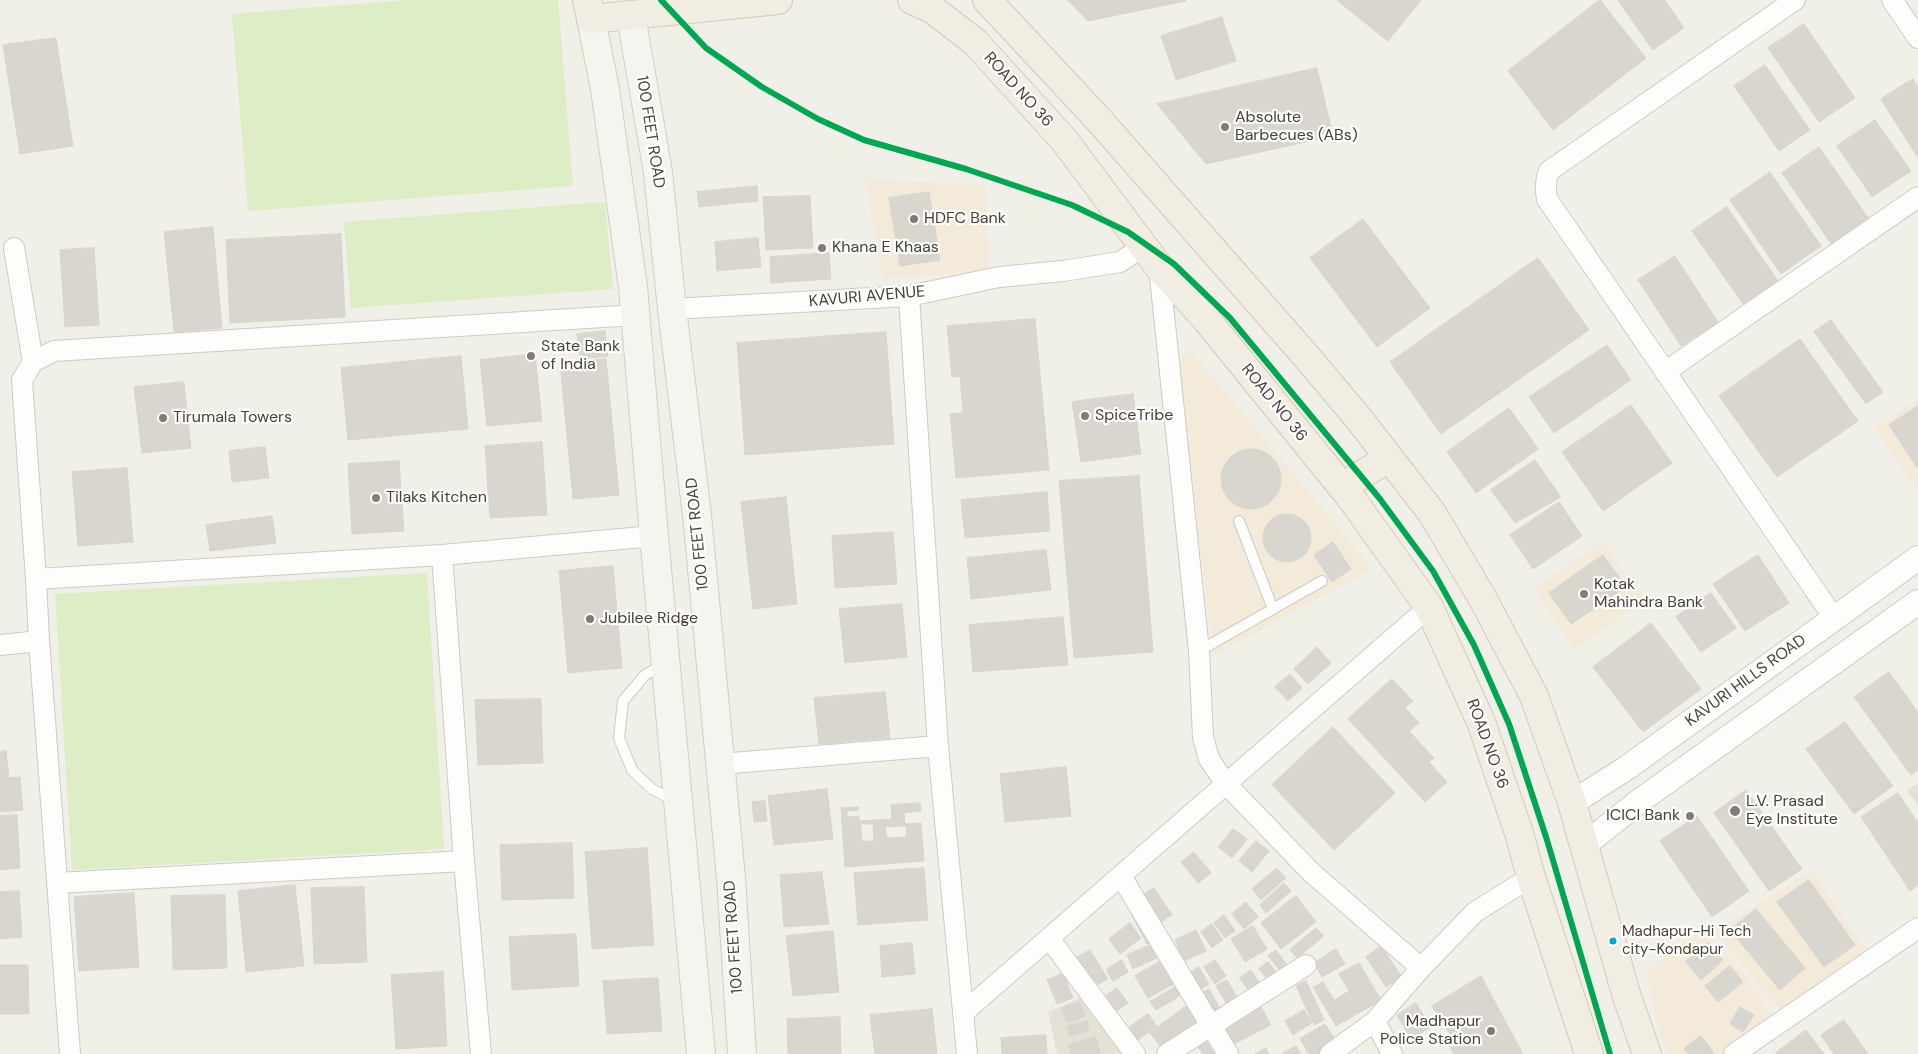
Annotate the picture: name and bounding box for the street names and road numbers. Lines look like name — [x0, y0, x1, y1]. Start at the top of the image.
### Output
street label: ROAD NO 36 — [979, 49, 1057, 131]
street label: 100 FEET ROAD — [632, 74, 668, 190]
street label: KAVURI AVENUE — [808, 282, 926, 312]
street label: ROAD NO 36 — [1237, 360, 1311, 446]
street label: 100 FEET ROAD — [683, 476, 713, 592]
street label: KAVURI HILLS ROAD — [1682, 631, 1810, 731]
street label: ROAD NO 36 — [1462, 696, 1512, 792]
street label: 100 FEET ROAD — [720, 880, 748, 994]

